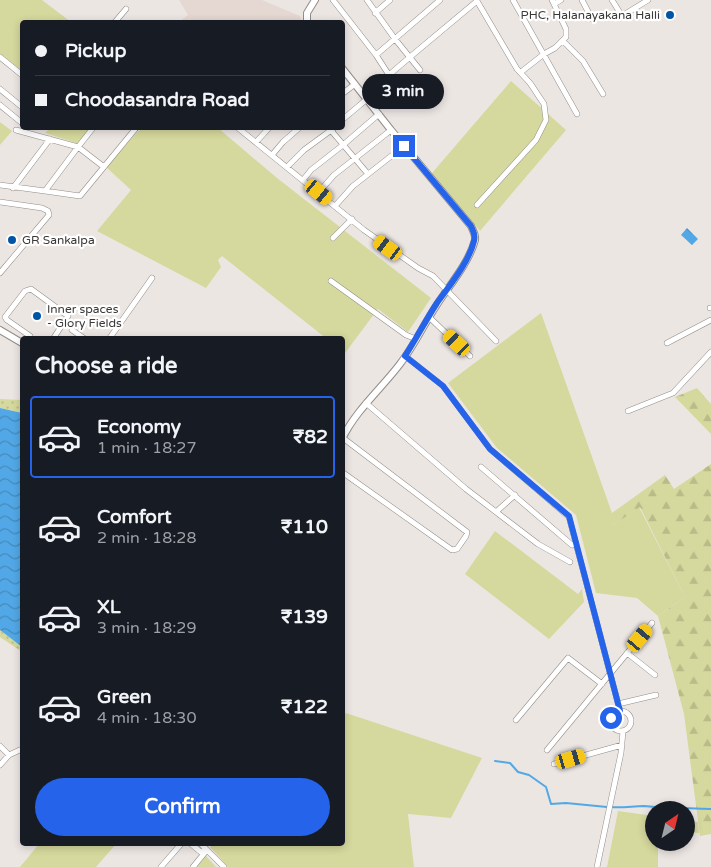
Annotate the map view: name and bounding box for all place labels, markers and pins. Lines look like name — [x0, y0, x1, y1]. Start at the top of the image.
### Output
place label: PHC, Halanayakana Halli — [521, 8, 660, 22]
marker: PHC, Halanayakana Halli — [664, 9, 676, 21]
place label: GR Sankalpa — [22, 233, 95, 247]
marker: GR Sankalpa — [6, 234, 18, 246]
place label: Inner spaces - Glory Fields — [47, 302, 122, 330]
marker: Inner spaces - Glory Fields — [31, 310, 43, 322]

